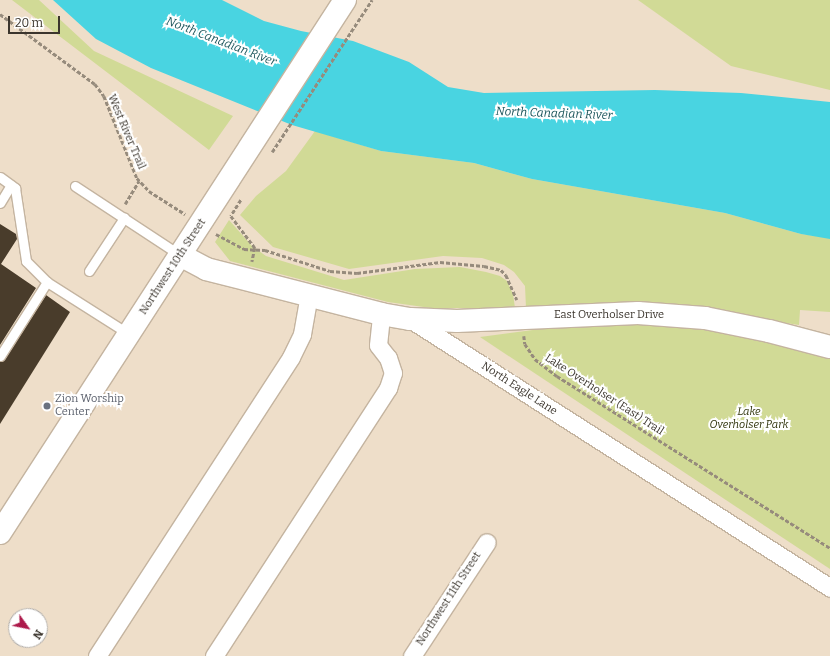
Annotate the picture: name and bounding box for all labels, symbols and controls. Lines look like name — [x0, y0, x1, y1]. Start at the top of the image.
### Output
scale bar — [10, 8, 62, 34]
water label: North Canadian River — [164, 14, 278, 70]
text: 20 m — [15, 16, 43, 30]
street label: West River Trail — [104, 93, 148, 171]
water label: North Canadian River — [495, 105, 613, 123]
street label: Northwest 10th Street — [137, 217, 209, 317]
street label: East Overholser Drive — [554, 308, 664, 322]
street label: Lake Overholser (East) Trail — [542, 352, 666, 438]
street label: North Eagle Lane — [479, 360, 559, 418]
place label: Zion Worship Center — [55, 393, 124, 419]
marker: Zion Worship Center — [42, 401, 52, 411]
park label: Lake Overholser Park — [710, 406, 788, 432]
street label: Northwest 11th Street — [414, 550, 484, 648]
north arrow — [8, 608, 48, 648]
text: N — [30, 627, 45, 641]

